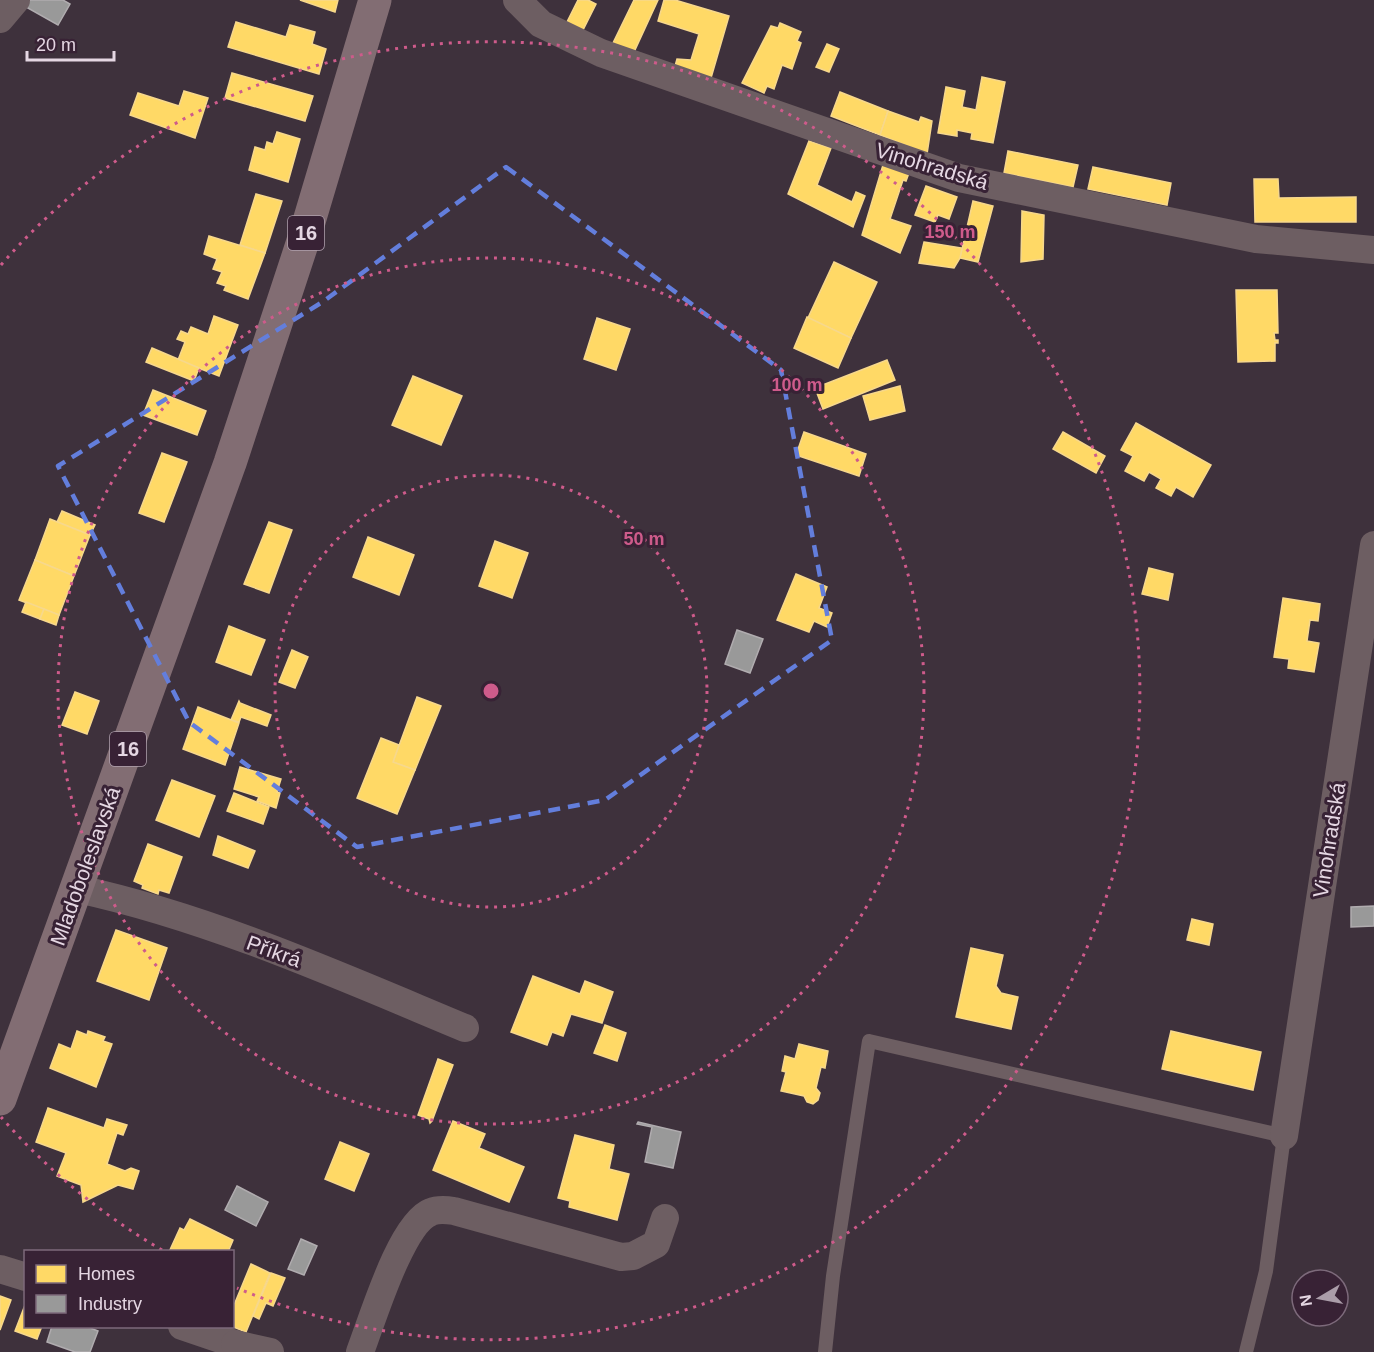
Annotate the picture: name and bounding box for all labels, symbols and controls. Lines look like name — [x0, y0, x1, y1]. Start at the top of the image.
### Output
scale bar — [27, 24, 114, 62]
text: 20 m — [36, 35, 76, 55]
street label: Vinohradská — [873, 138, 991, 194]
road number: 16 — [288, 216, 324, 250]
text: 150 m — [924, 222, 976, 242]
text: 100 m — [771, 375, 823, 395]
text: 50 m — [623, 529, 665, 549]
centre of rings — [481, 681, 501, 701]
road number: 16 — [110, 732, 146, 766]
street label: Vinohradská — [1309, 780, 1350, 899]
street label: Mladoboleslavská — [46, 783, 124, 948]
street label: Příkrá — [244, 931, 305, 971]
legend — [24, 1250, 234, 1328]
text: Homes — [78, 1264, 135, 1284]
north arrow — [1290, 1268, 1350, 1328]
text: N — [1296, 1293, 1315, 1308]
text: Industry — [78, 1294, 142, 1314]

